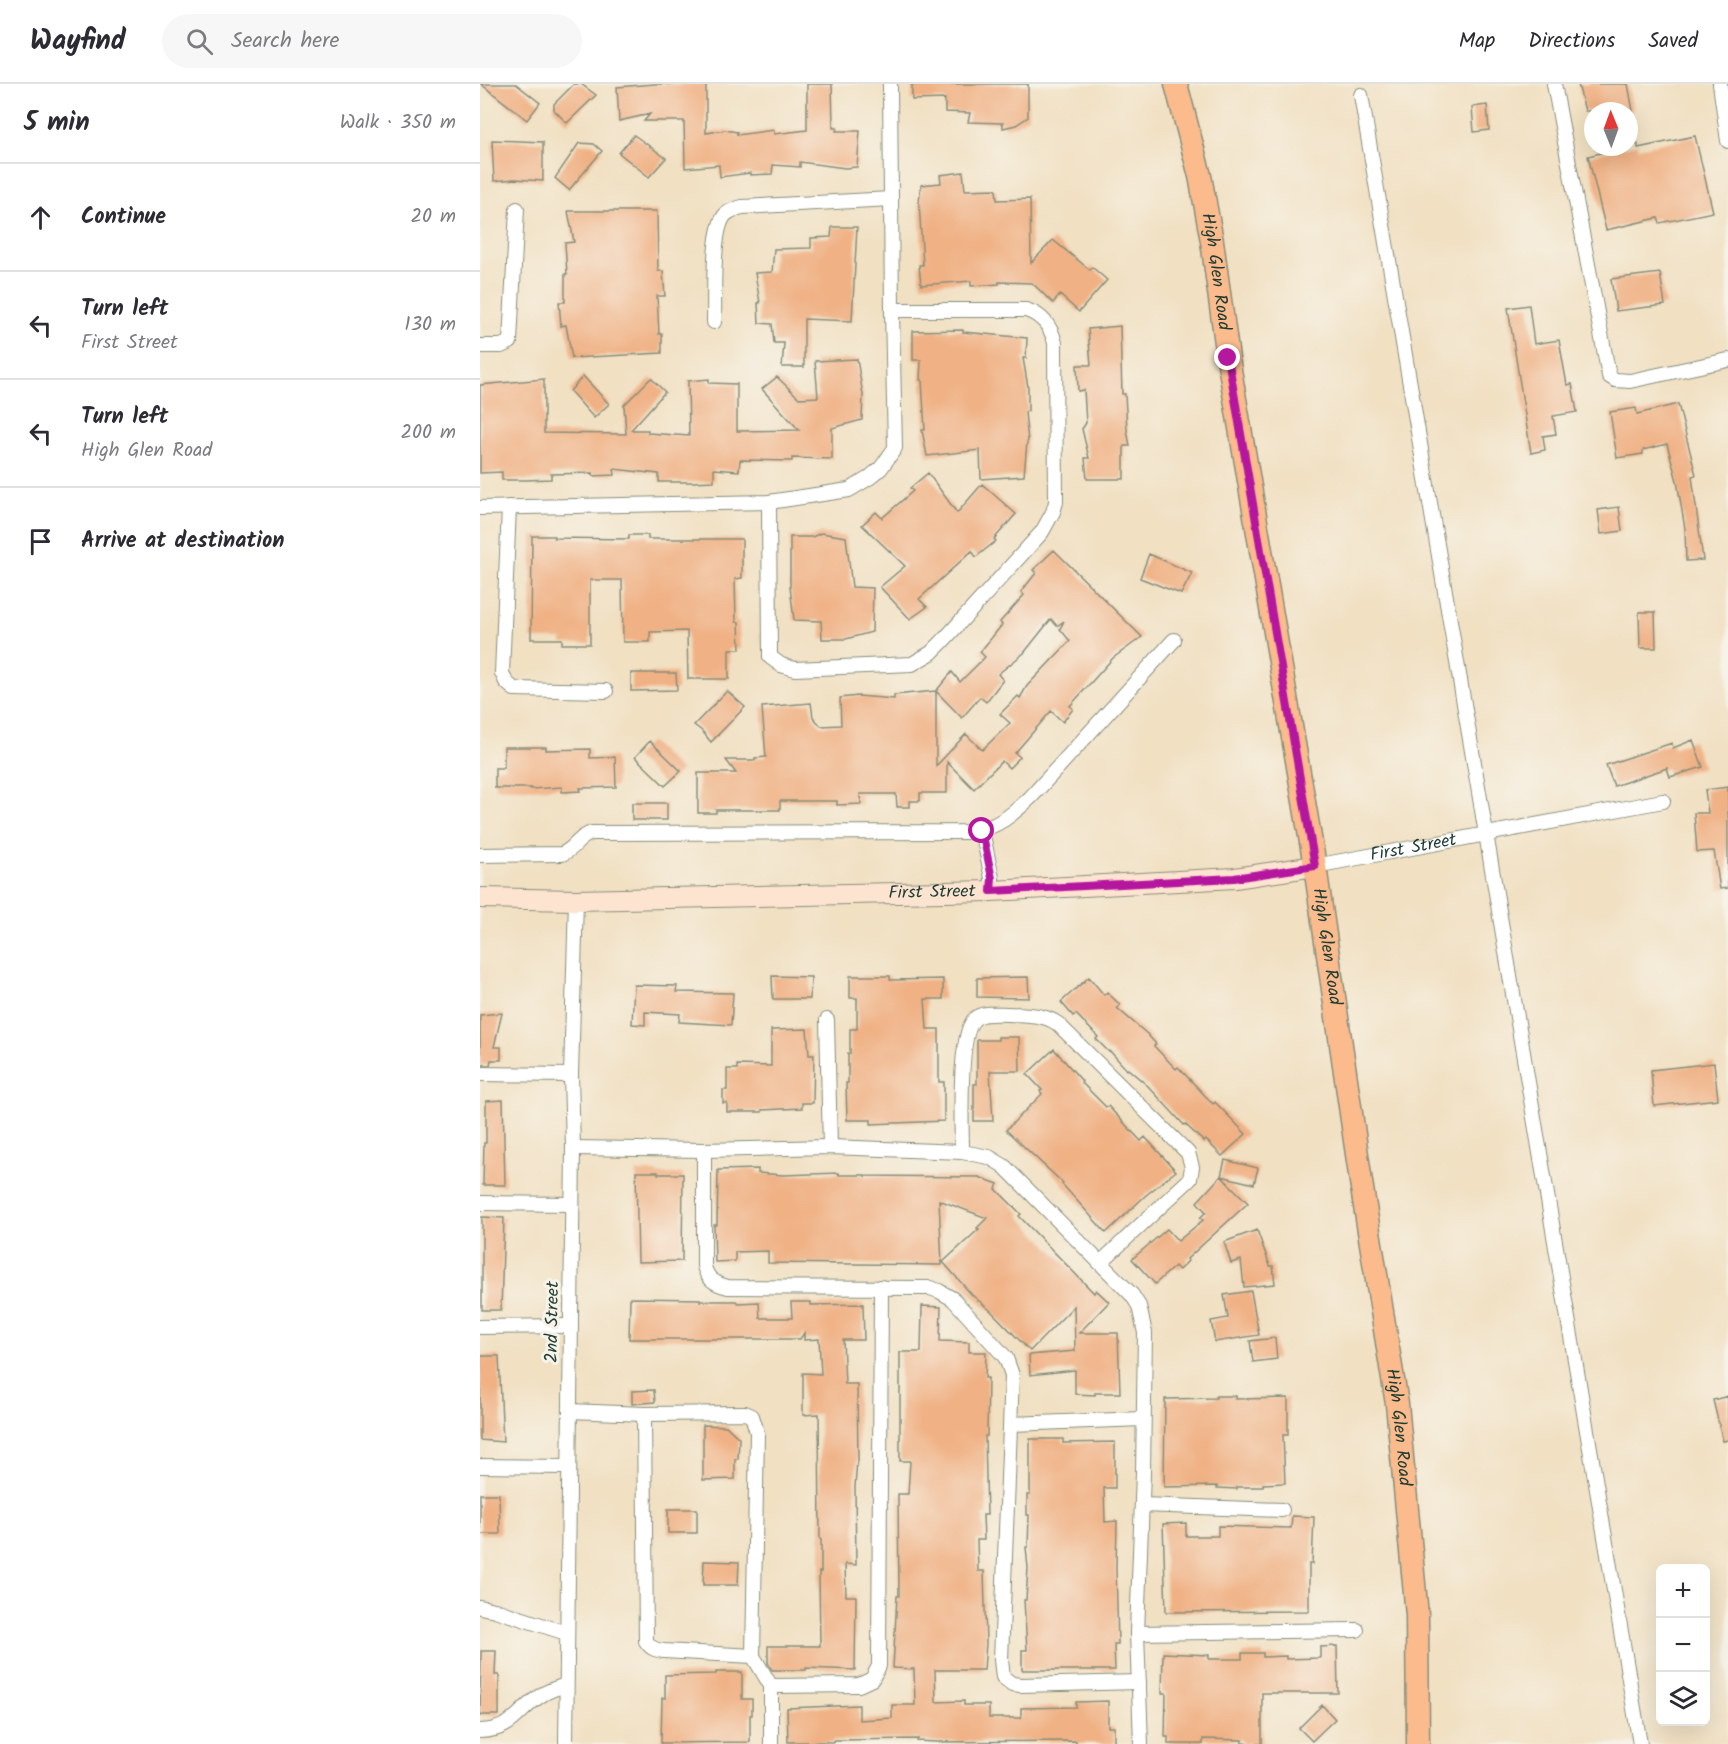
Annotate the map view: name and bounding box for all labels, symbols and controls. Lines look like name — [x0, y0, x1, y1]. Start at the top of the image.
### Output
search box — [162, 14, 582, 68]
text: Wayfind — [30, 19, 126, 64]
text: Search here — [231, 24, 339, 59]
icon: search — [183, 25, 216, 58]
text: Map — [1459, 25, 1495, 58]
text: Directions — [1528, 25, 1615, 58]
text: Saved — [1648, 25, 1698, 58]
text: 5 min — [24, 102, 90, 144]
north arrow — [1584, 102, 1638, 156]
text: Walk · 350 m — [340, 107, 456, 139]
text: Continue — [81, 200, 166, 235]
icon: ahead — [24, 201, 57, 234]
text: 20 m — [410, 201, 456, 233]
street label: High Glen Road — [1193, 211, 1239, 333]
text: Turn left — [81, 292, 168, 327]
icon: left — [24, 309, 57, 342]
text: 130 m — [404, 309, 456, 341]
text: First Street — [81, 327, 178, 359]
route end — [1214, 344, 1240, 370]
text: Turn left — [81, 400, 168, 435]
icon: left — [24, 417, 57, 450]
text: 200 m — [400, 417, 456, 449]
text: High Glen Road — [81, 435, 212, 467]
text: Arrive at destination — [81, 524, 284, 559]
icon: arrive — [24, 525, 57, 558]
route start — [968, 817, 994, 843]
street label: First Street — [1368, 825, 1460, 870]
street label: First Street — [888, 877, 977, 908]
street label: High Glen Road — [1304, 886, 1350, 1008]
street label: 2nd Street — [538, 1280, 568, 1363]
street label: High Glen Road — [1377, 1366, 1419, 1488]
map controls — [1656, 1564, 1710, 1726]
button: + — [1656, 1564, 1710, 1618]
button: − — [1656, 1618, 1710, 1672]
button: layers — [1656, 1672, 1710, 1726]

